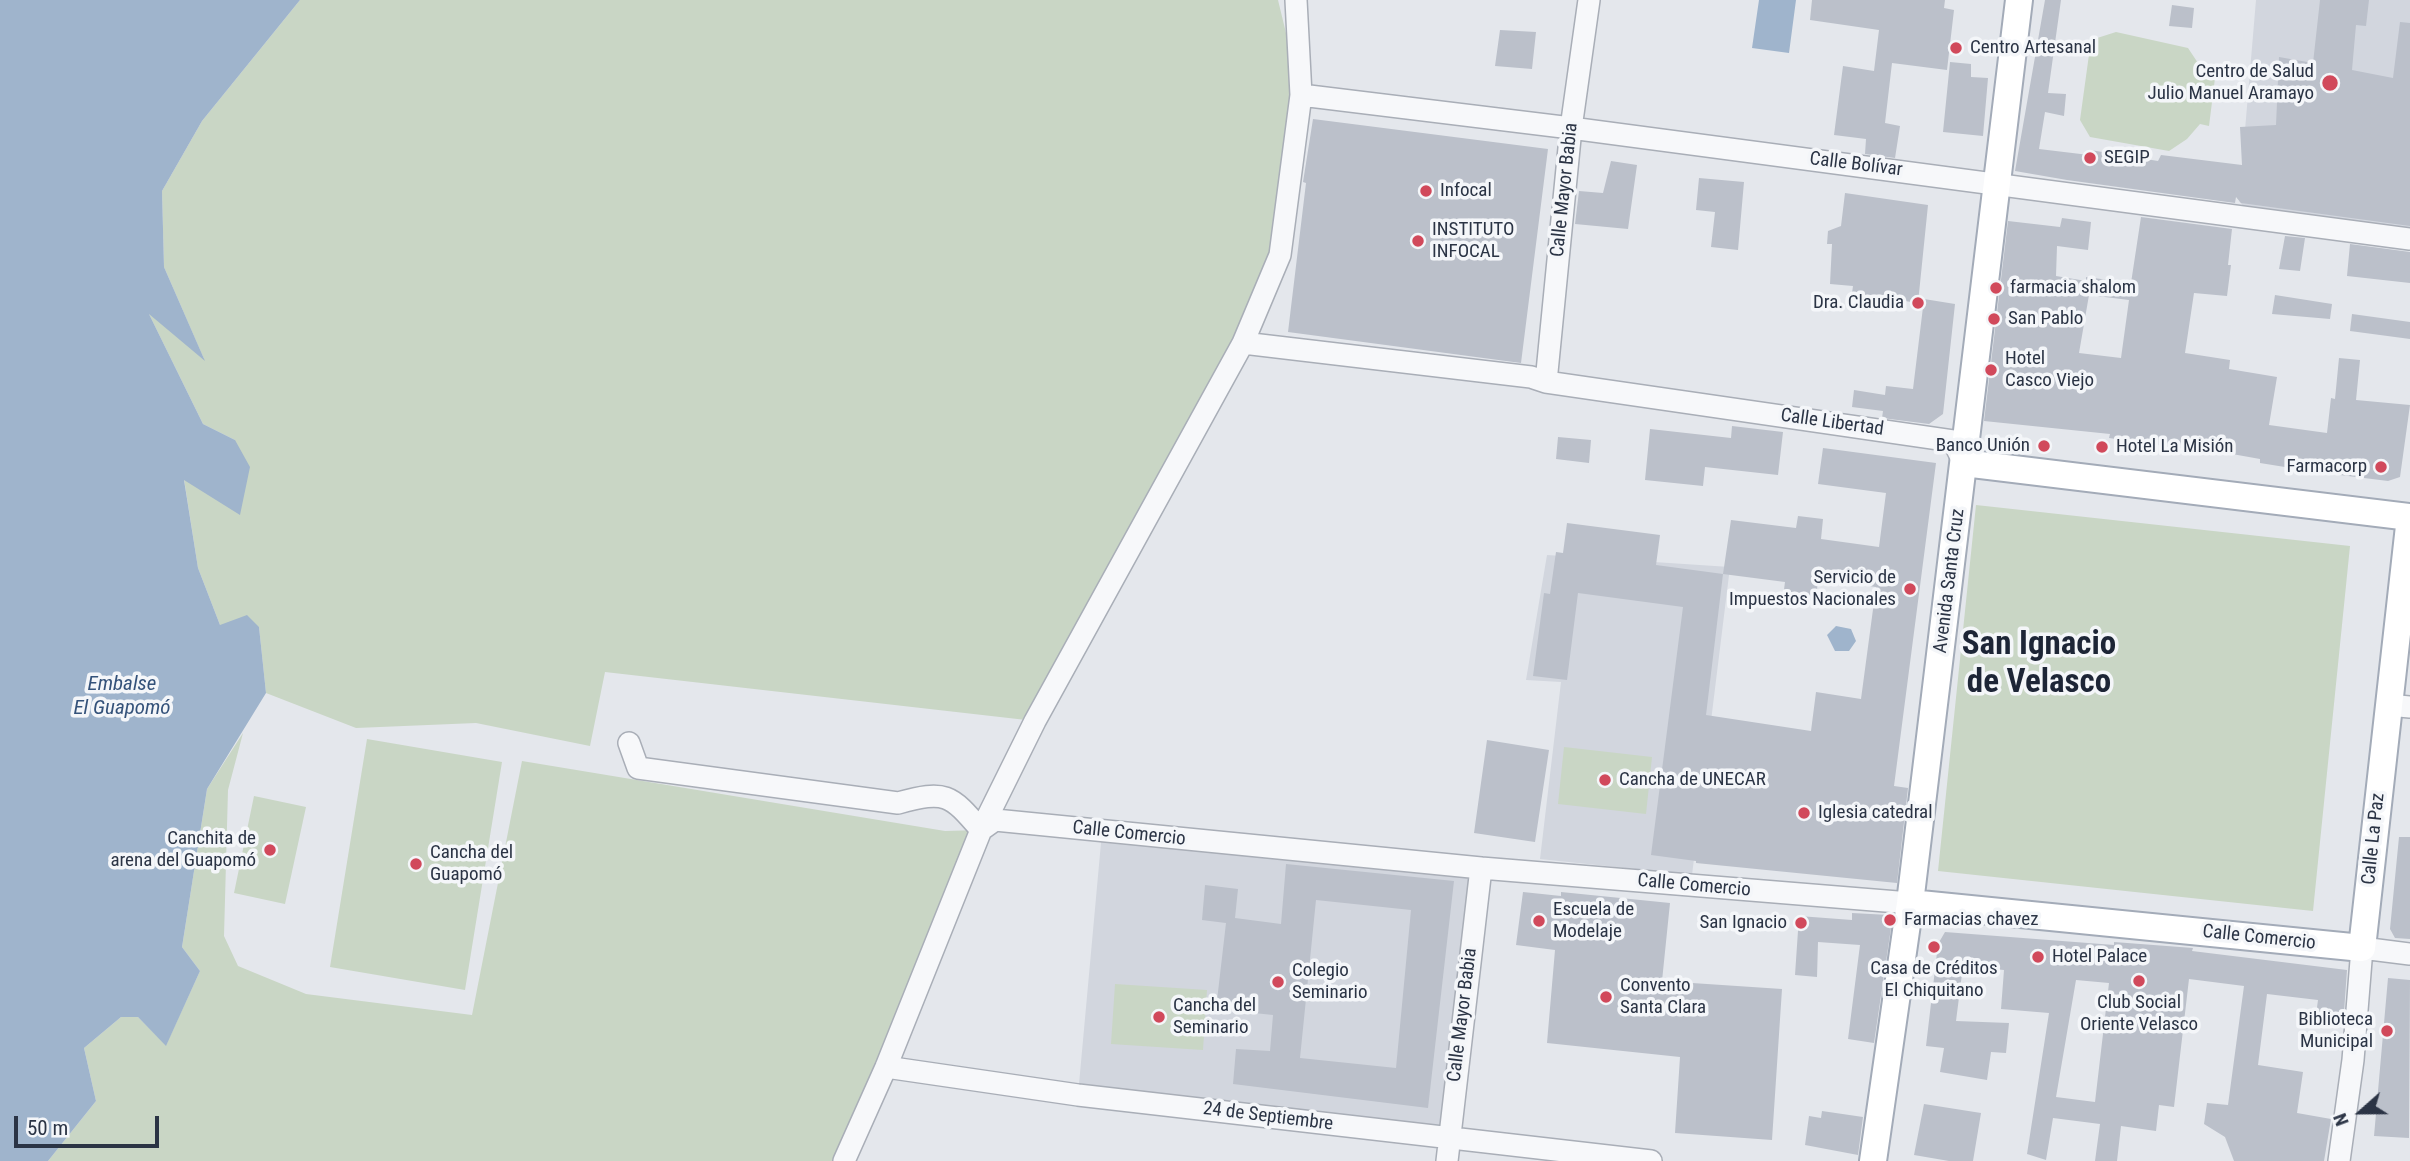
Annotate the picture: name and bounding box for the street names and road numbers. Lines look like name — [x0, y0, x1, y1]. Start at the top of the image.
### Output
street label: Calle Mayor Babia — [1547, 122, 1583, 258]
street label: Calle Bolívar — [1808, 148, 1904, 182]
street label: Calle Libertad — [1779, 404, 1885, 442]
street label: Avenida Santa Cruz — [1930, 508, 1970, 654]
street label: Calle La Paz — [2358, 792, 2390, 886]
street label: Calle Comercio — [1071, 817, 1187, 851]
street label: Calle Comercio — [1636, 870, 1752, 902]
street label: Calle Comercio — [2201, 921, 2317, 955]
street label: Calle Mayor Babia — [1443, 947, 1483, 1083]
street label: 24 de Septiembre — [1202, 1098, 1334, 1136]

